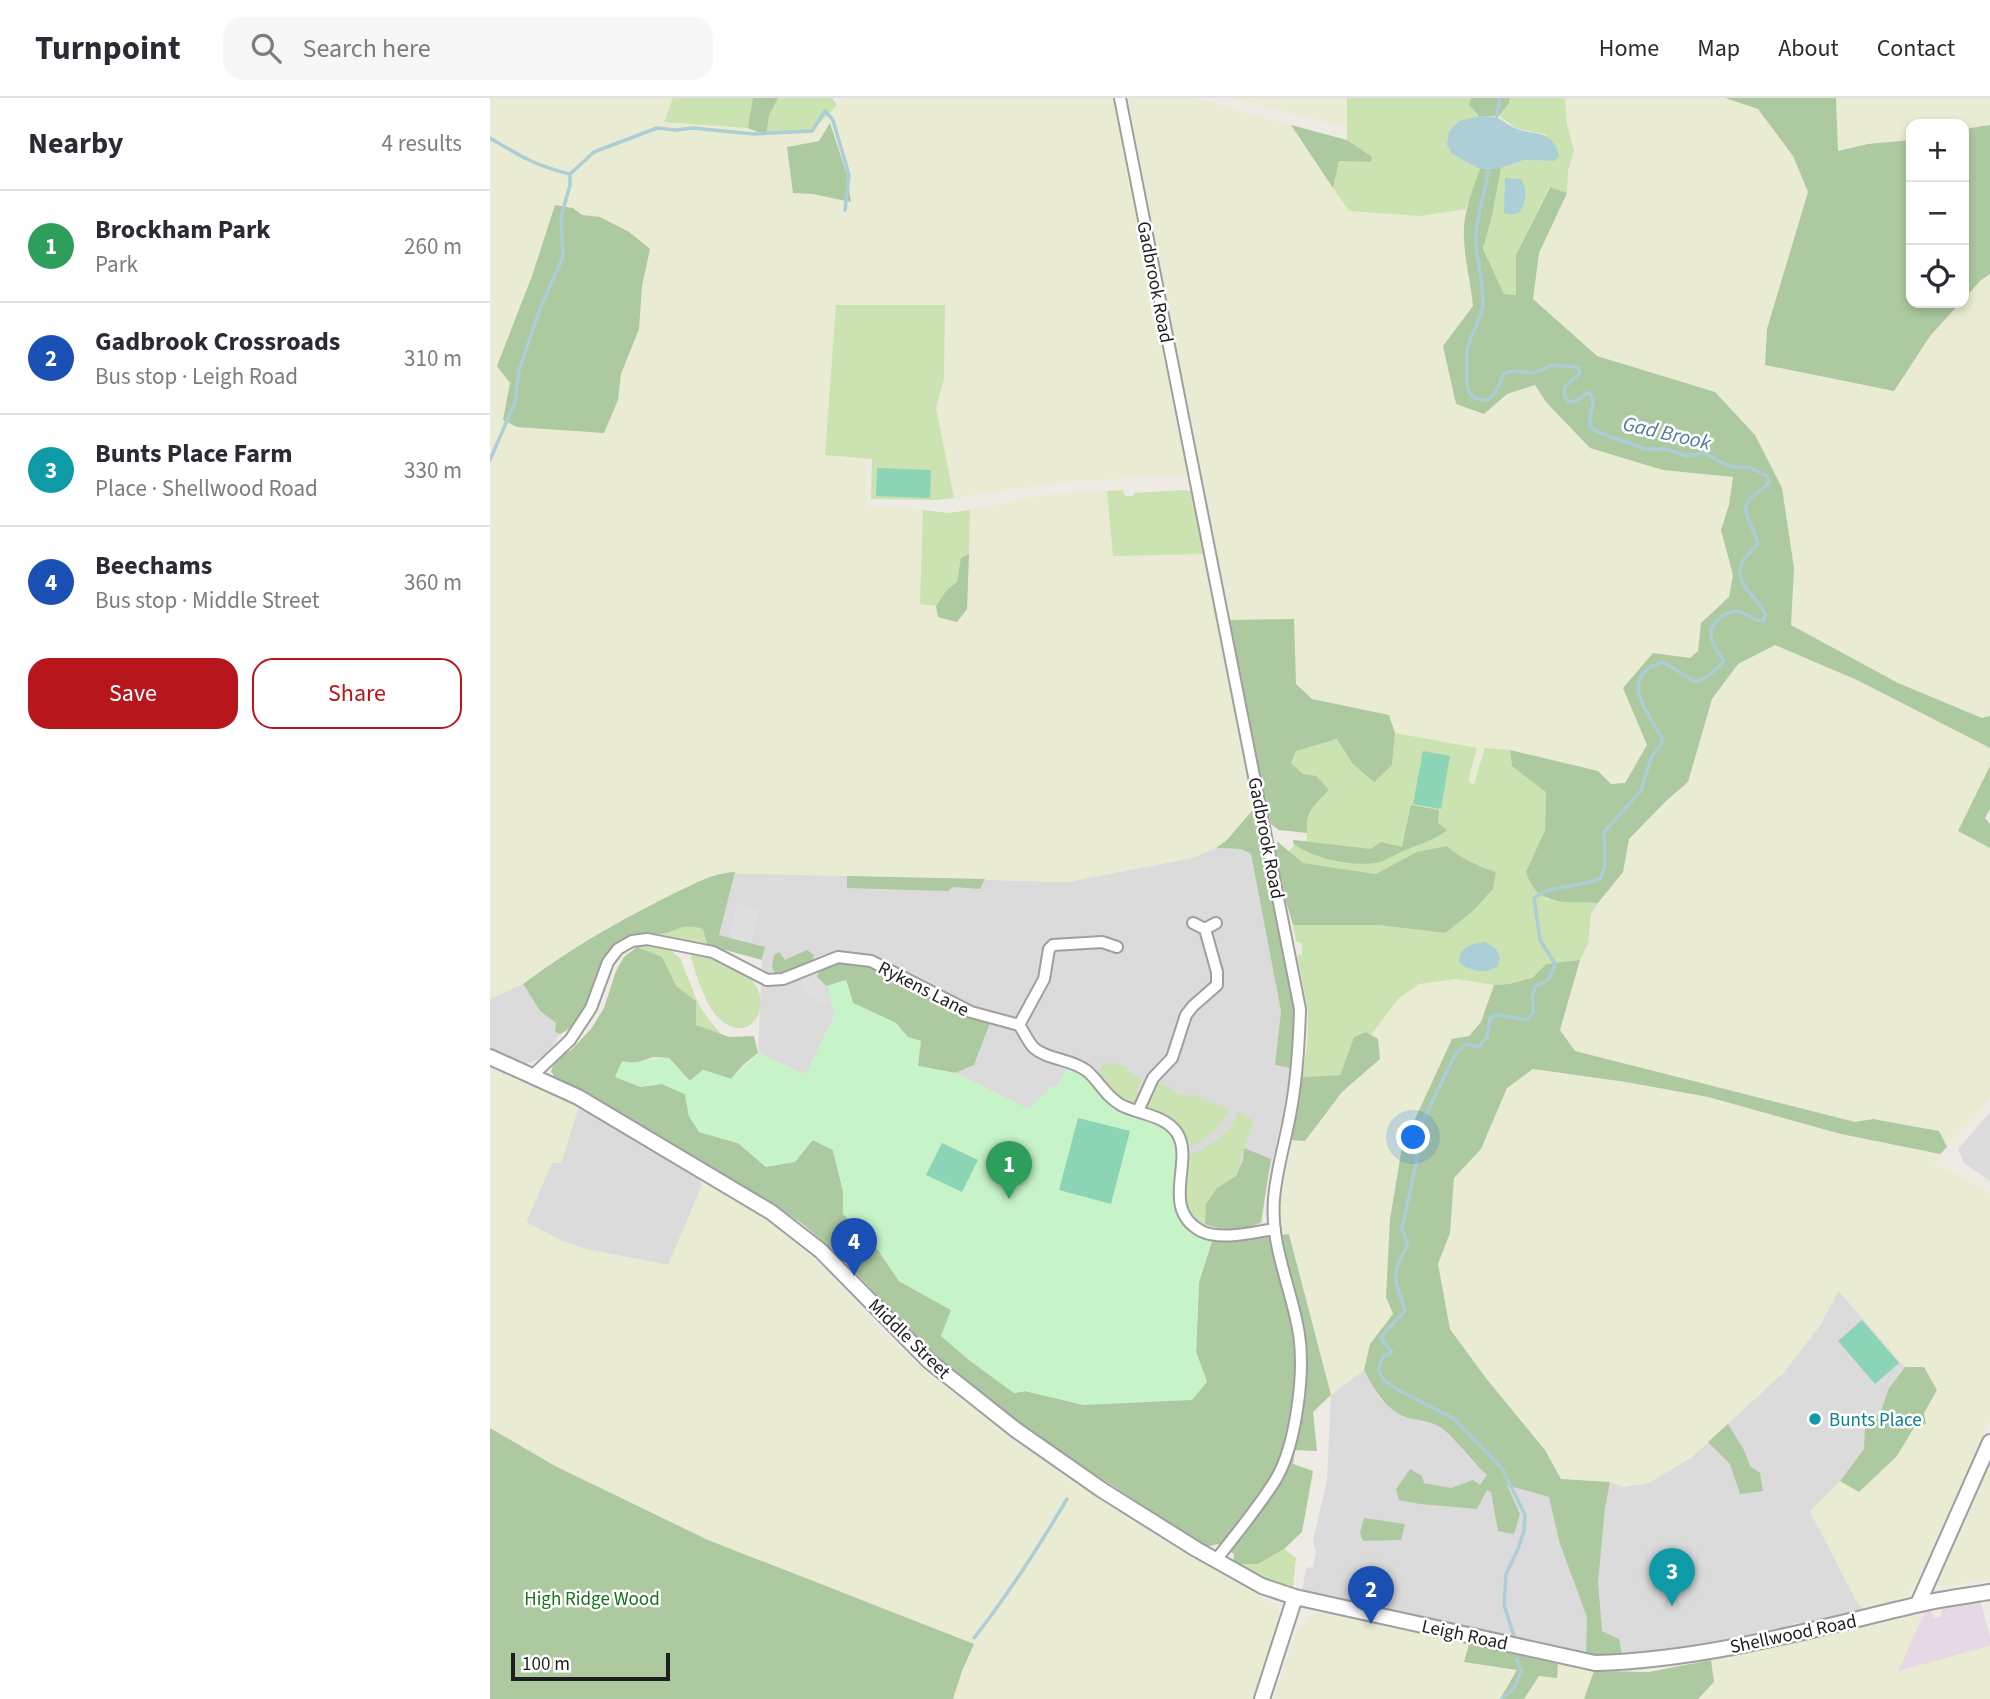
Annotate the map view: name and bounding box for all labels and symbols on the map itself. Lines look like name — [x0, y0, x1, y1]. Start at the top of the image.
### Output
street label: Gadbrook Road — [1130, 219, 1180, 345]
water label: Gad Brook — [1620, 408, 1715, 458]
street label: Gadbrook Road — [1241, 775, 1291, 901]
street label: Rykens Lane — [873, 955, 974, 1024]
your location — [1396, 1120, 1430, 1154]
pin: 1 — [986, 1141, 1032, 1199]
pin: 4 — [831, 1218, 877, 1276]
street label: Middle Street — [862, 1293, 957, 1386]
place label: Bunts Place — [1829, 1407, 1922, 1434]
marker: Bunts Place — [1807, 1411, 1823, 1427]
pin: 3 — [1649, 1548, 1695, 1606]
pin: 2 — [1348, 1566, 1394, 1624]
park label: High Ridge Wood — [524, 1586, 660, 1613]
street label: Shellwood Road — [1727, 1608, 1859, 1661]
street label: Leigh Road — [1419, 1613, 1510, 1658]
scale bar — [511, 1650, 670, 1682]

